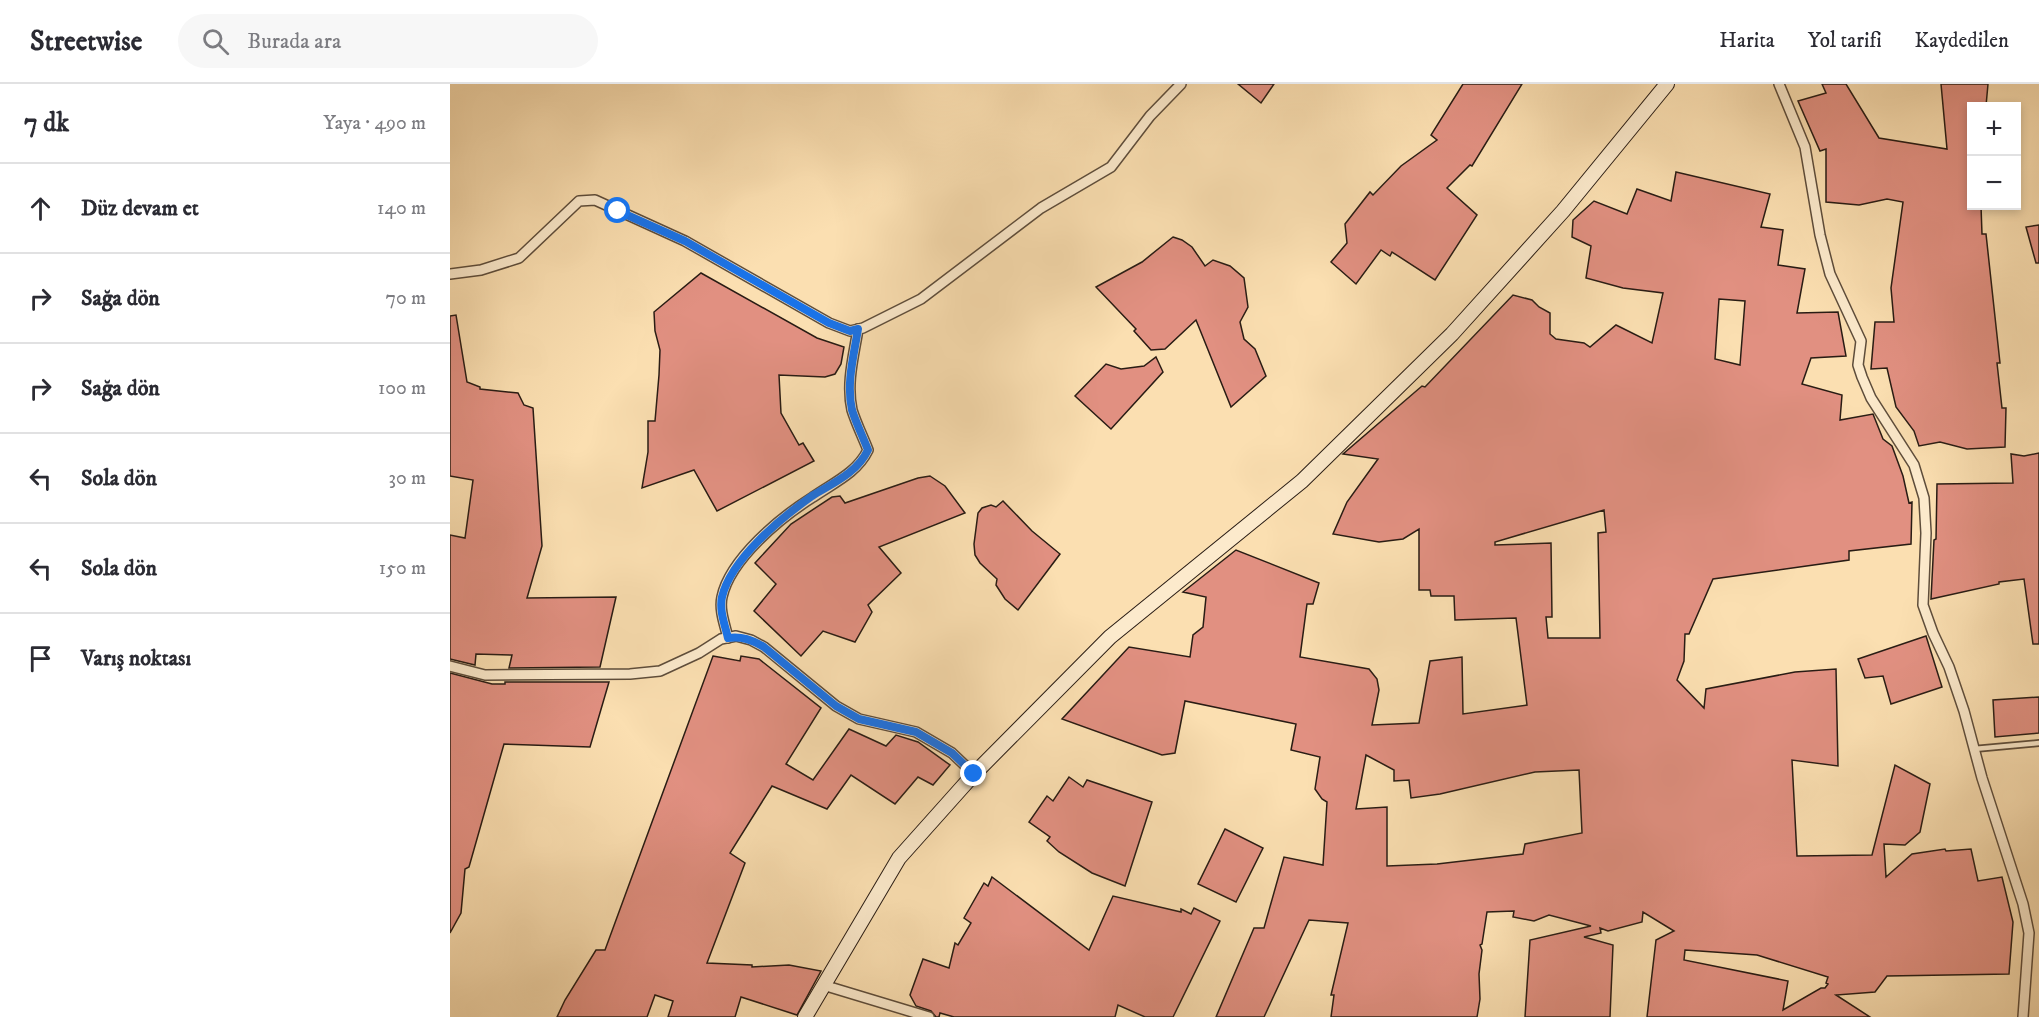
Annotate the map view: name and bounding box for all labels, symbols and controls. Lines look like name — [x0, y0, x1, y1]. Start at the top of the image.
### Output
search box — [178, 14, 598, 68]
text: Streetwise — [30, 24, 142, 59]
icon: search — [199, 25, 232, 58]
text: Burada ara — [247, 28, 341, 55]
text: Harita — [1719, 28, 1775, 54]
text: Yol tarifi — [1808, 28, 1882, 54]
text: Kaydedilen — [1915, 28, 2009, 54]
map controls — [1967, 102, 2021, 210]
button: + — [1967, 102, 2021, 156]
text: 7 dk — [24, 107, 69, 140]
text: Yaya · 490 m — [323, 111, 426, 136]
button: − — [1967, 156, 2021, 210]
icon: ahead — [24, 192, 57, 225]
text: Düz devam et — [81, 195, 199, 222]
text: 140 m — [377, 196, 426, 221]
route start — [604, 197, 630, 223]
icon: right — [24, 282, 57, 315]
text: Sağa dön — [81, 285, 160, 312]
text: 70 m — [385, 286, 426, 311]
icon: right — [24, 372, 57, 405]
text: Sağa dön — [81, 375, 160, 402]
text: 100 m — [378, 376, 426, 401]
icon: left — [24, 462, 57, 495]
text: Sola dön — [81, 465, 157, 492]
text: 30 m — [388, 466, 426, 491]
icon: left — [24, 552, 57, 585]
text: Sola dön — [81, 555, 157, 582]
text: 150 m — [379, 556, 426, 581]
icon: arrive — [24, 642, 57, 675]
text: Varış noktası — [81, 645, 191, 672]
route end — [960, 760, 986, 786]

